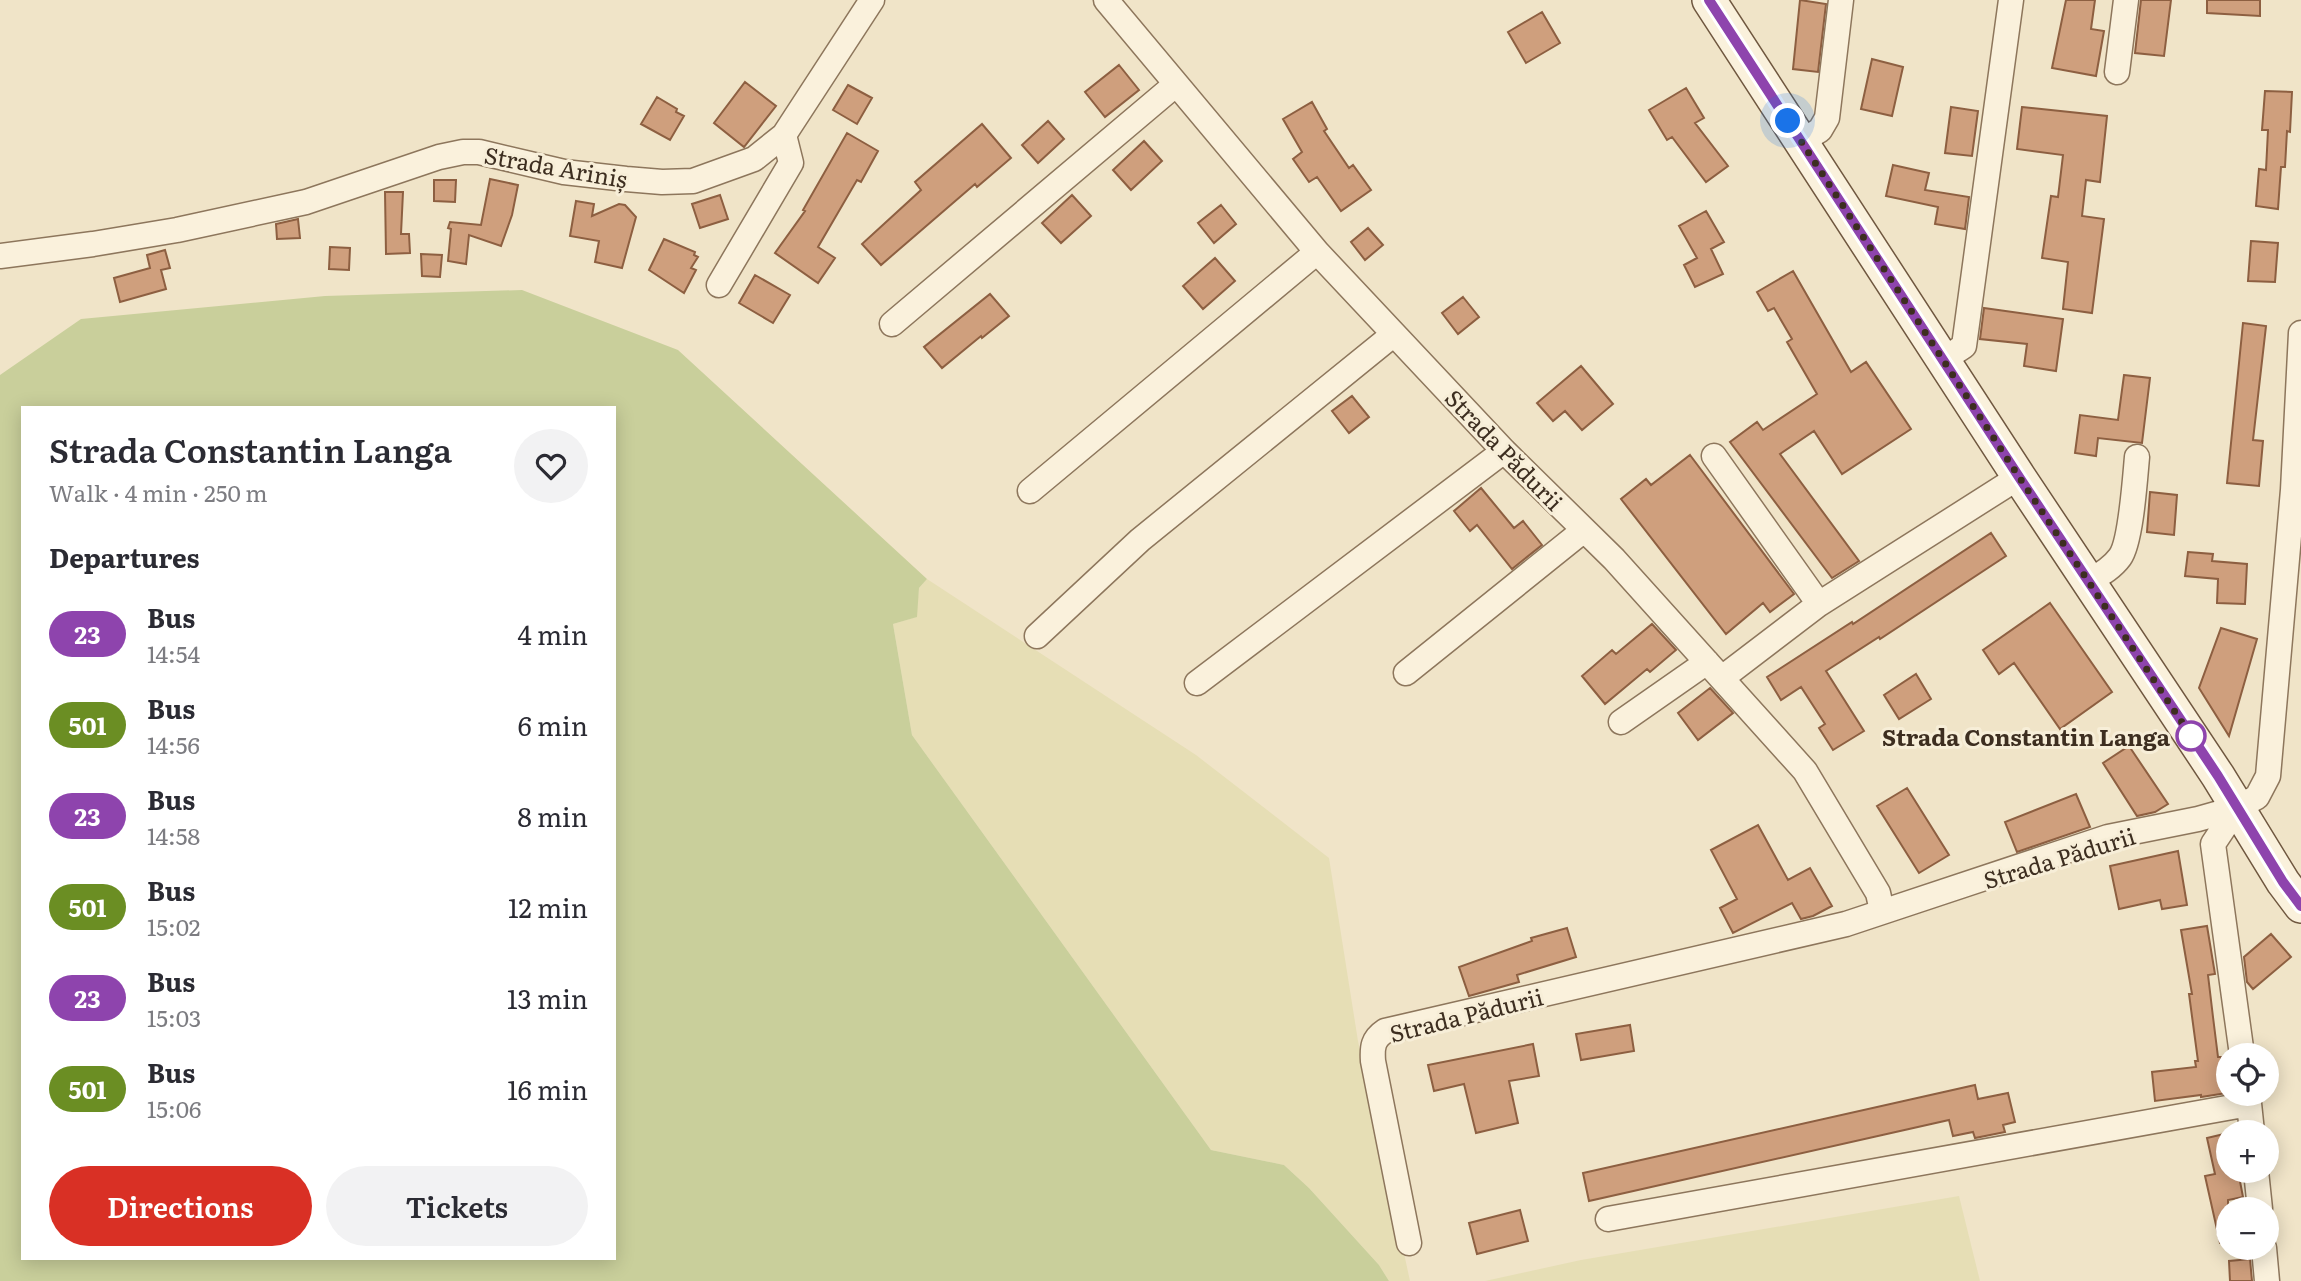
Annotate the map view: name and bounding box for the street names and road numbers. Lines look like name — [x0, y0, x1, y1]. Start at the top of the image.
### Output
street label: Strada Ariniș — [482, 137, 630, 195]
street label: Strada Pădurii — [1438, 381, 1572, 518]
street label: Strada Pădurii — [1979, 818, 2139, 896]
street label: Strada Pădurii — [1386, 978, 1547, 1050]

